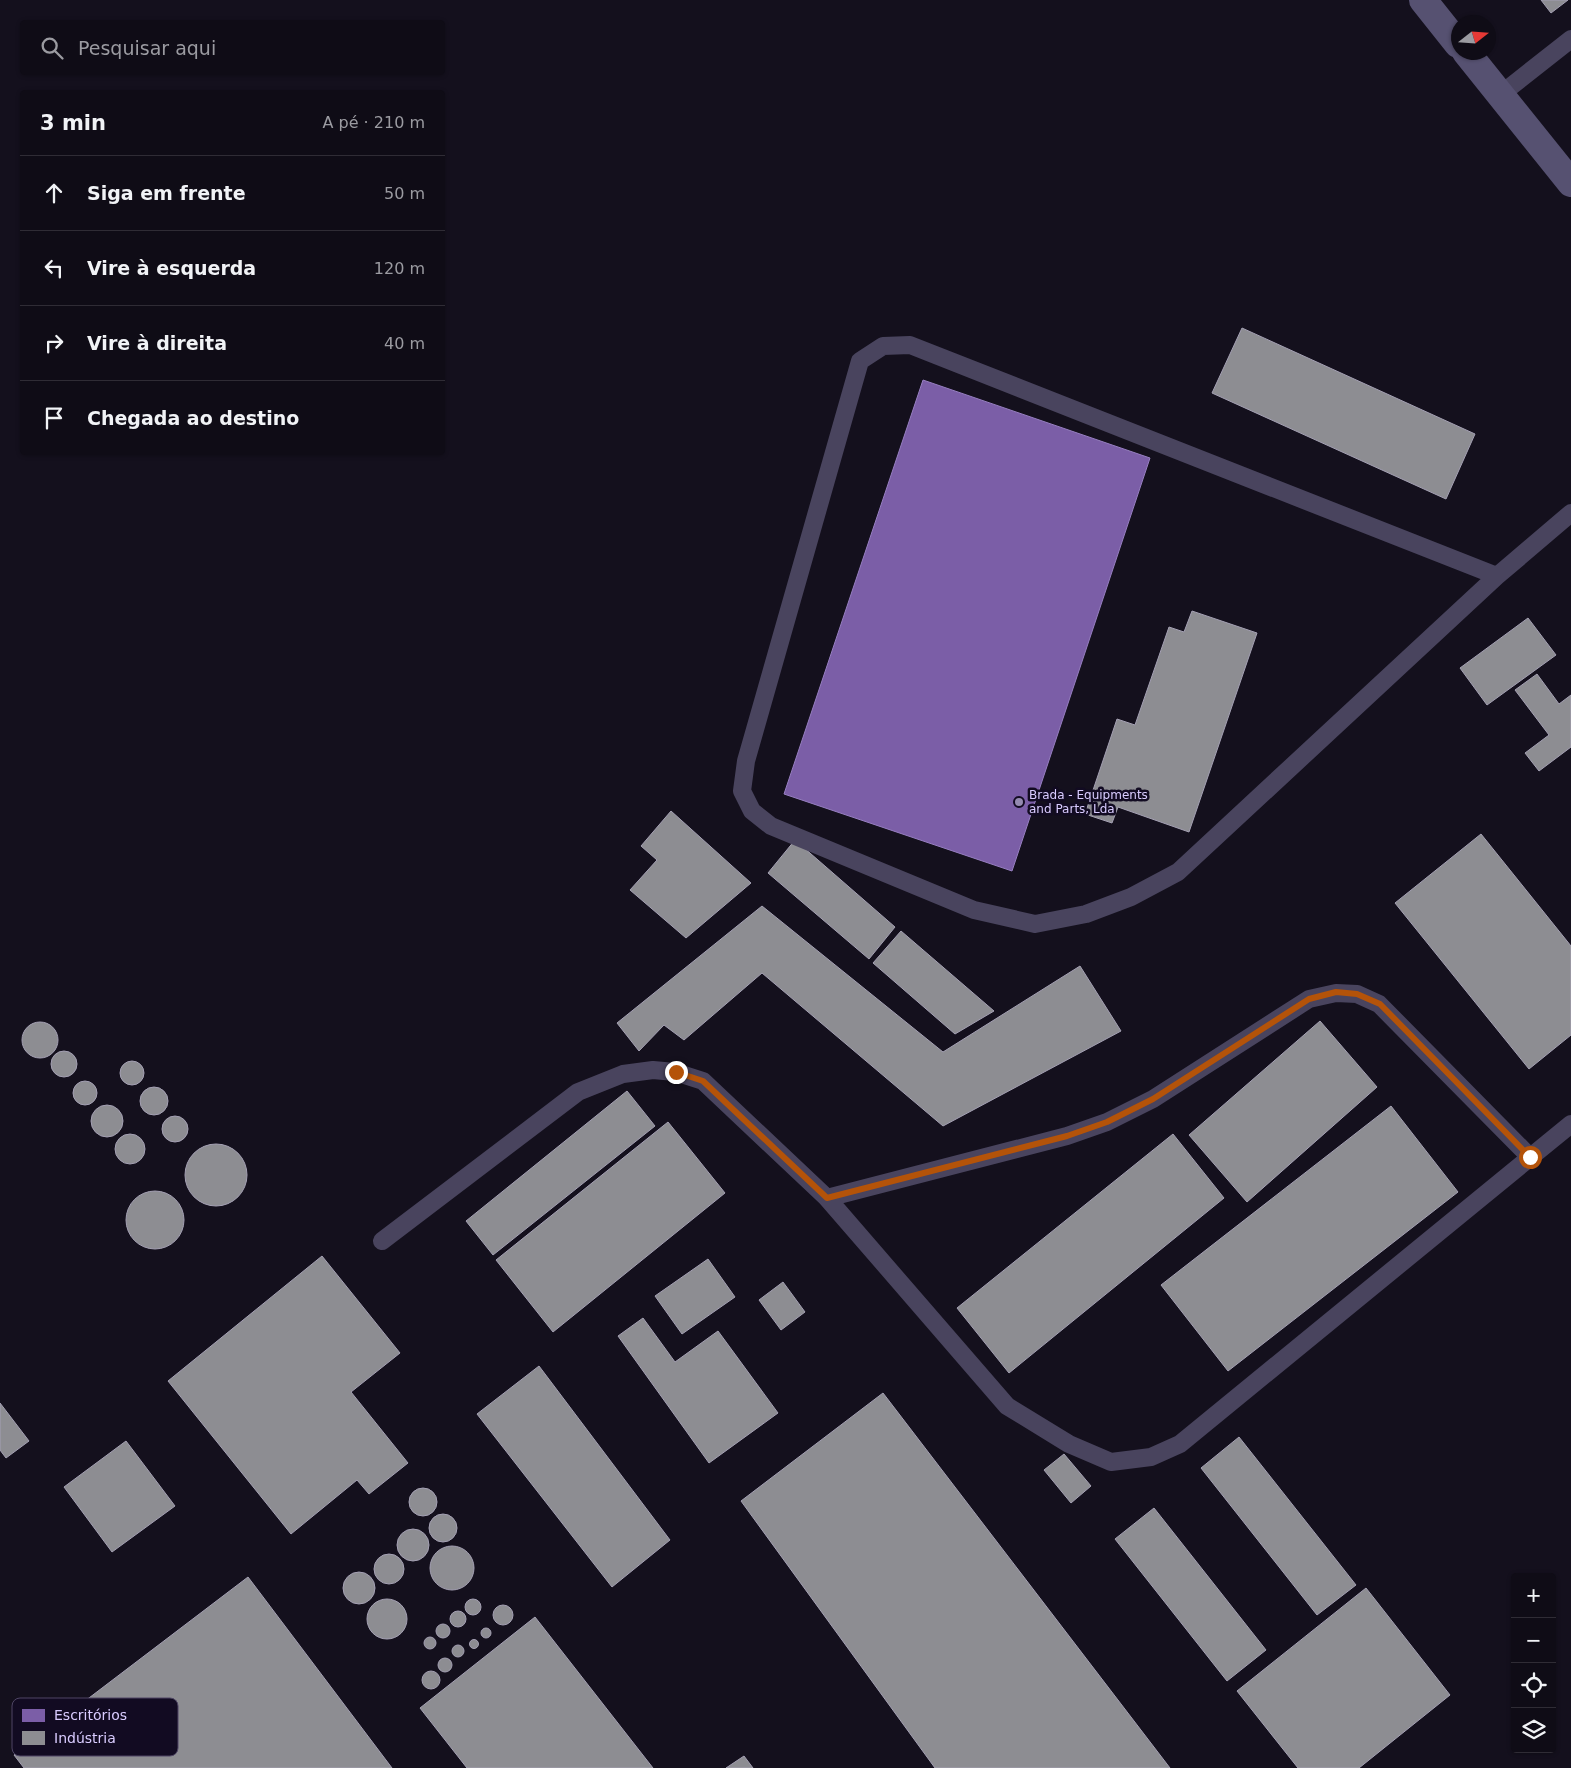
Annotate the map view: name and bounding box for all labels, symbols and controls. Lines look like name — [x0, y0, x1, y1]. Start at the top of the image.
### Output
north arrow — [1451, 15, 1496, 60]
search box — [20, 20, 445, 75]
icon: search — [38, 34, 66, 62]
text: Pesquisar aqui — [78, 37, 216, 59]
text: 3 min — [40, 111, 106, 135]
text: A pé · 210 m — [323, 113, 425, 132]
icon: ahead — [40, 179, 68, 207]
text: Siga em frente — [87, 182, 246, 204]
text: 50 m — [384, 184, 425, 203]
icon: left — [40, 254, 68, 282]
text: Vire à esquerda — [87, 257, 256, 279]
text: 120 m — [374, 259, 425, 278]
icon: right — [40, 329, 68, 357]
text: Vire à direita — [87, 332, 227, 354]
text: 40 m — [384, 334, 425, 353]
icon: arrive — [40, 404, 68, 432]
text: Chegada ao destino — [87, 407, 299, 429]
place label: Brada - Equipments and Parts, Lda — [1029, 788, 1148, 816]
marker: Brada - Equipments and Parts, Lda — [1013, 796, 1025, 808]
route end — [665, 1061, 688, 1084]
route start — [1519, 1146, 1542, 1169]
map controls — [1511, 1573, 1556, 1753]
button: + — [1511, 1573, 1556, 1618]
button: − — [1511, 1618, 1556, 1663]
button: locate — [1511, 1663, 1556, 1708]
legend — [12, 1698, 178, 1756]
text: Escritórios — [54, 1707, 127, 1723]
button: layers — [1511, 1708, 1556, 1753]
text: Indústria — [54, 1730, 116, 1746]

